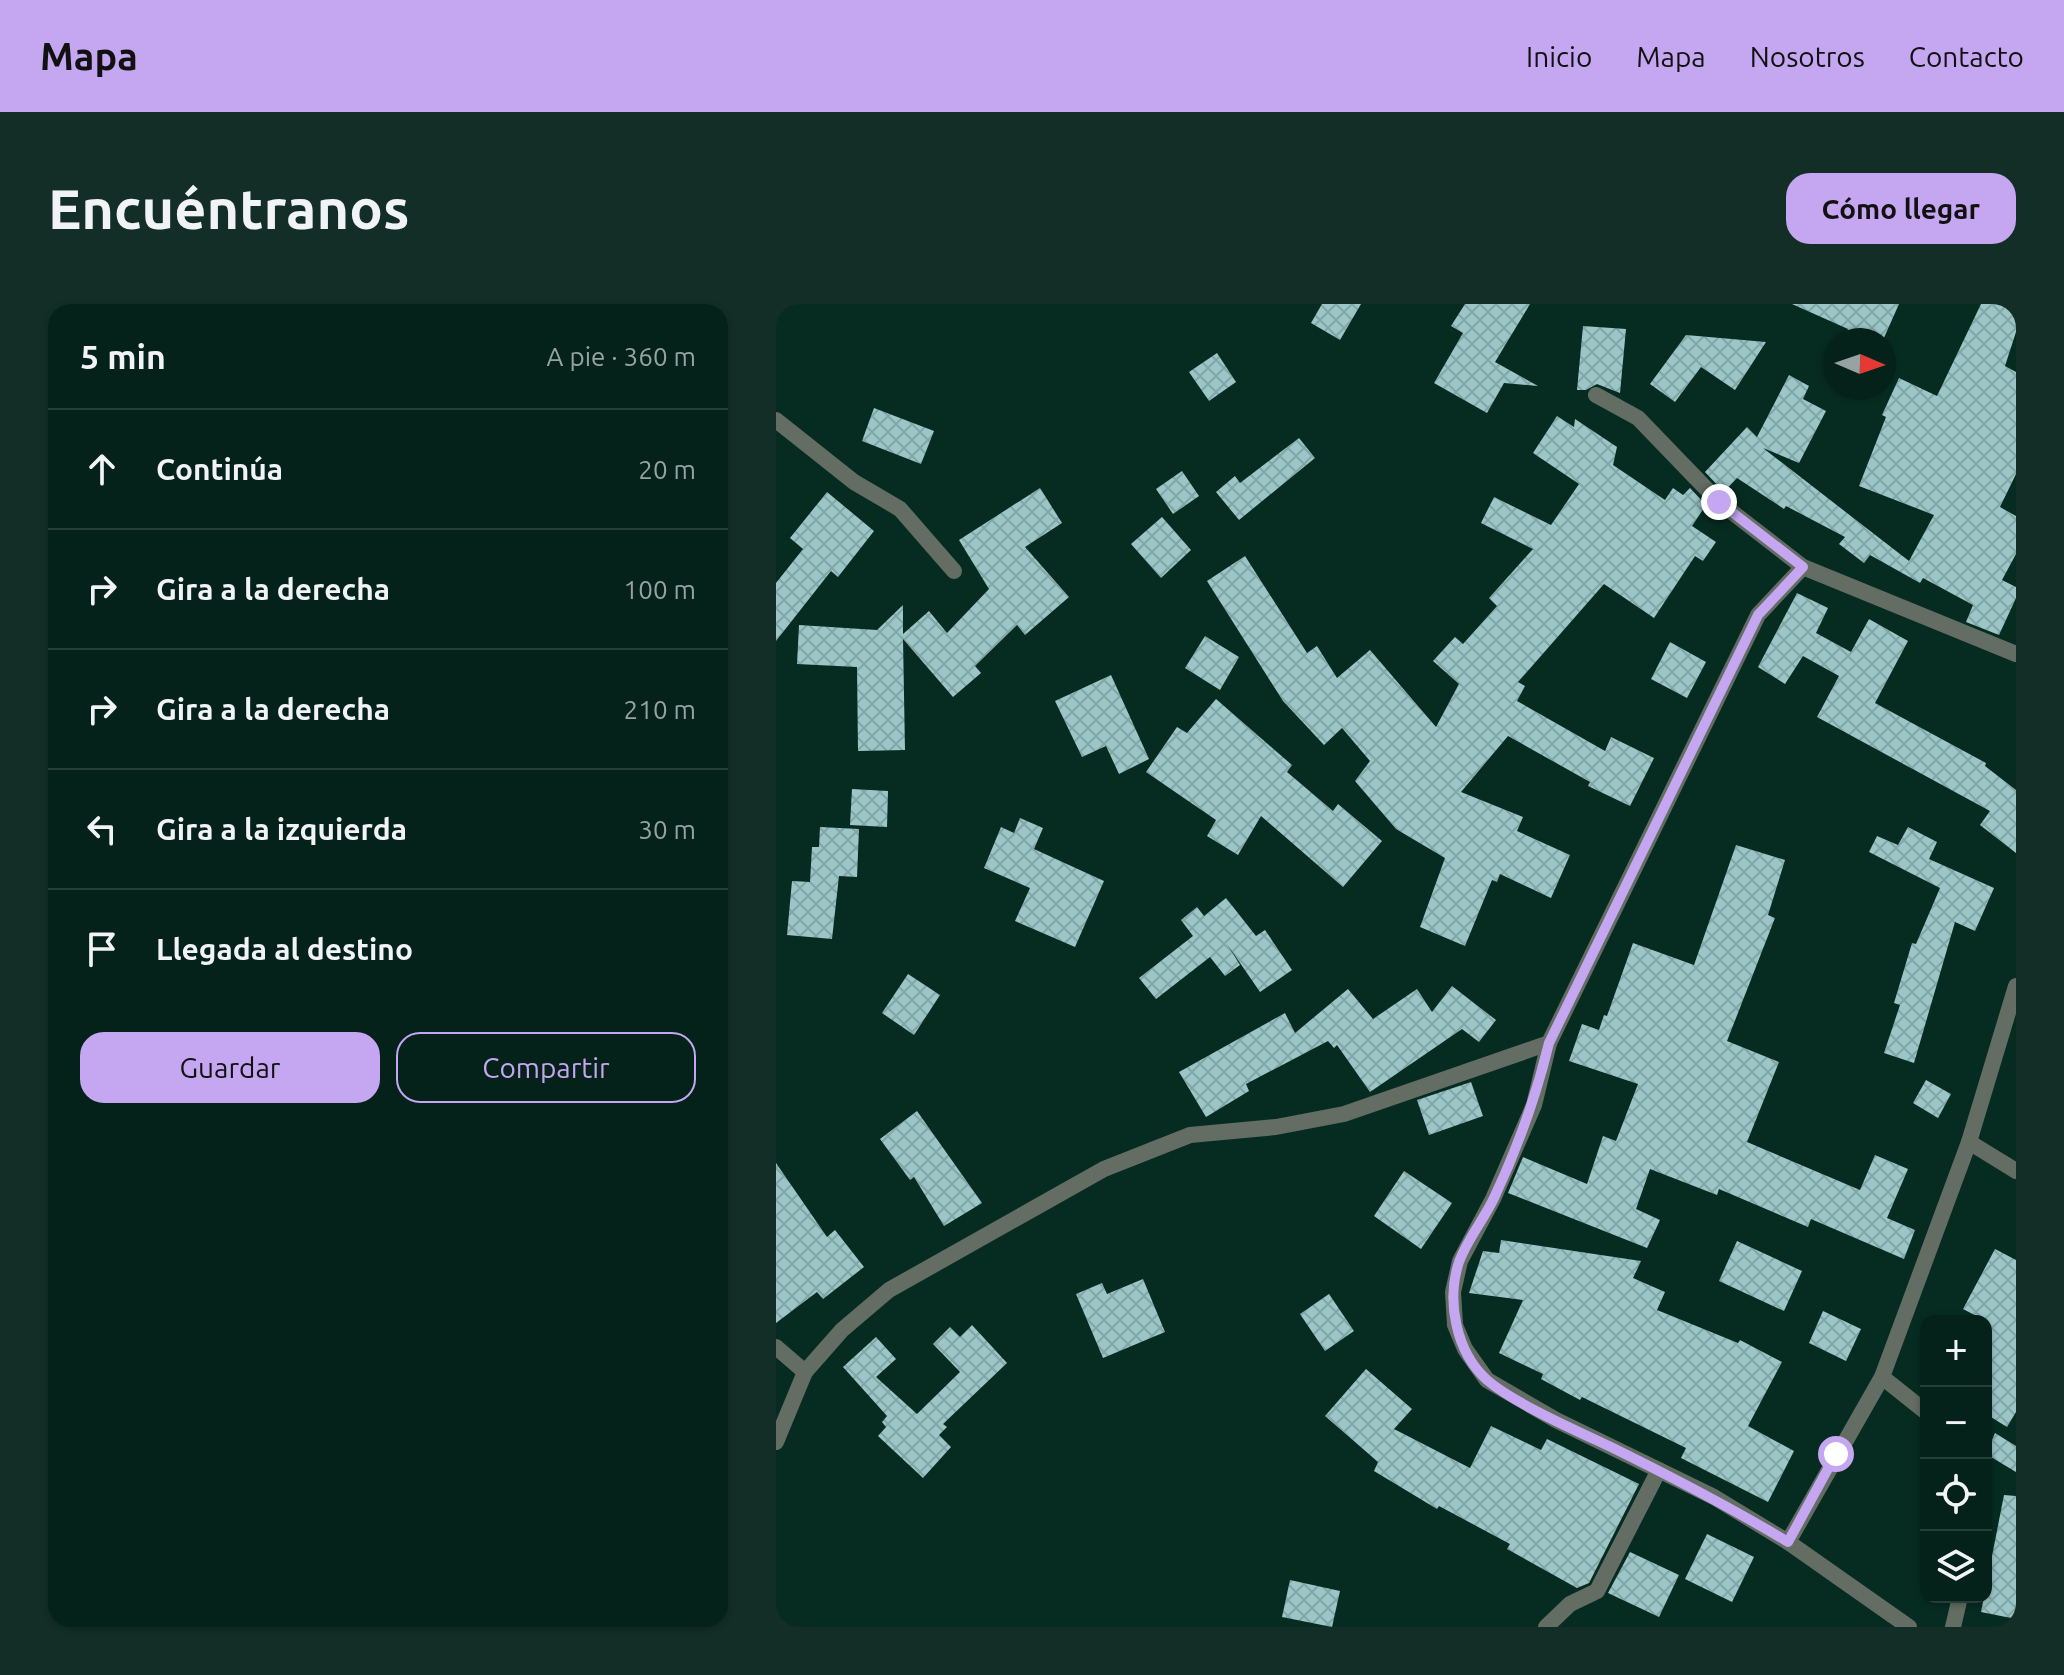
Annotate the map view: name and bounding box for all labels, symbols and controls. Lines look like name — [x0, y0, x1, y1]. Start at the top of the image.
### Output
text: Mapa — [40, 35, 138, 77]
text: Inicio — [1526, 41, 1592, 72]
text: Mapa — [1636, 41, 1706, 72]
text: Nosotros — [1750, 41, 1865, 72]
text: Contacto — [1909, 41, 2024, 72]
button: Cómo llegar — [1786, 173, 2016, 244]
text: Encuéntranos — [48, 177, 409, 240]
north arrow — [1824, 328, 1896, 400]
text: 5 min — [80, 337, 166, 375]
text: A pie · 360 m — [547, 342, 696, 371]
icon: ahead — [80, 447, 124, 491]
text: Continúa — [156, 452, 283, 486]
text: 20 m — [638, 455, 696, 484]
route end — [1701, 484, 1737, 520]
icon: right — [80, 567, 124, 611]
text: Gira a la derecha — [156, 572, 390, 606]
text: 100 m — [624, 575, 696, 604]
icon: right — [80, 687, 124, 731]
text: Gira a la derecha — [156, 692, 390, 726]
text: 210 m — [624, 695, 696, 724]
icon: left — [80, 807, 124, 851]
text: Gira a la izquierda — [156, 812, 407, 846]
text: 30 m — [638, 815, 696, 844]
icon: arrive — [80, 927, 124, 971]
text: Llegada al destino — [156, 932, 413, 966]
button: Guardar — [80, 1032, 380, 1103]
button: Compartir — [396, 1032, 696, 1103]
map controls — [1920, 1315, 1992, 1603]
button: + — [1920, 1315, 1992, 1387]
button: − — [1920, 1387, 1992, 1459]
route start — [1818, 1436, 1854, 1472]
button: locate — [1920, 1459, 1992, 1531]
button: layers — [1920, 1531, 1992, 1603]

